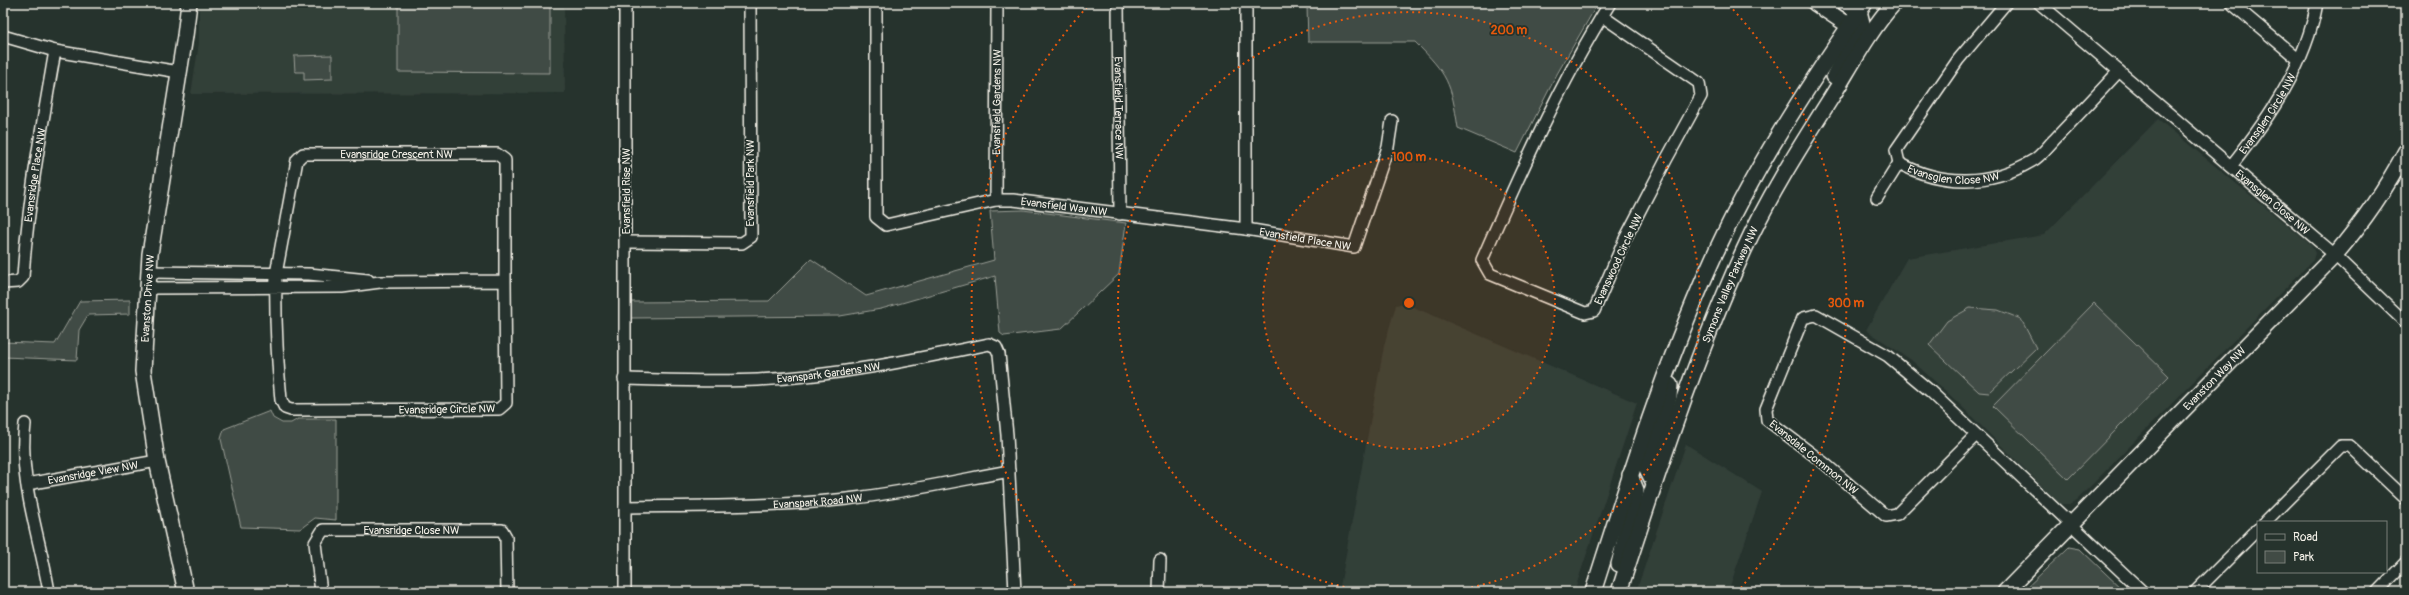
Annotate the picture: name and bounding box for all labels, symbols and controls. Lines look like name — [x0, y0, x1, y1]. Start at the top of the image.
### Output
text: 200 m — [1491, 23, 1528, 38]
street label: Evansfield Gardens NW — [990, 49, 1004, 155]
street label: Evansfield Terrace NW — [1112, 57, 1125, 159]
street label: Evansglen Circle NW — [2237, 71, 2299, 157]
street label: Evansridge Place NW — [22, 127, 49, 223]
street label: Evansfield Park NW — [744, 139, 757, 227]
street label: Evansridge Crescent NW — [340, 148, 453, 161]
street label: Evansfield Rise NW — [620, 148, 633, 234]
text: 100 m — [1392, 150, 1427, 165]
street label: Evansglen Close NW — [1905, 162, 2001, 187]
street label: Evansglen Close NW — [2233, 167, 2312, 238]
street label: Evansfield Way NW — [1020, 195, 1108, 219]
street label: Evanswood Circle NW — [1592, 212, 1645, 307]
street label: Symons Valley Parkway NW — [1700, 224, 1761, 345]
street label: Evansfield Place NW — [1258, 225, 1352, 253]
street label: Evanston Drive NW — [139, 254, 157, 343]
centre of rings — [1402, 296, 1416, 310]
text: 300 m — [1828, 296, 1865, 311]
street label: Evanston Way NW — [2181, 344, 2248, 413]
street label: Evanspark Gardens NW — [776, 359, 882, 386]
street label: Evansridge Circle NW — [399, 402, 495, 417]
street label: Evansdale Common NW — [1767, 418, 1861, 497]
street label: Evansridge View NW — [47, 458, 139, 487]
street label: Evanspark Road NW — [773, 491, 863, 511]
legend — [2257, 521, 2387, 573]
street label: Evansridge Close NW — [363, 524, 459, 537]
text: Road — [2293, 530, 2318, 545]
text: Park — [2293, 550, 2314, 565]

